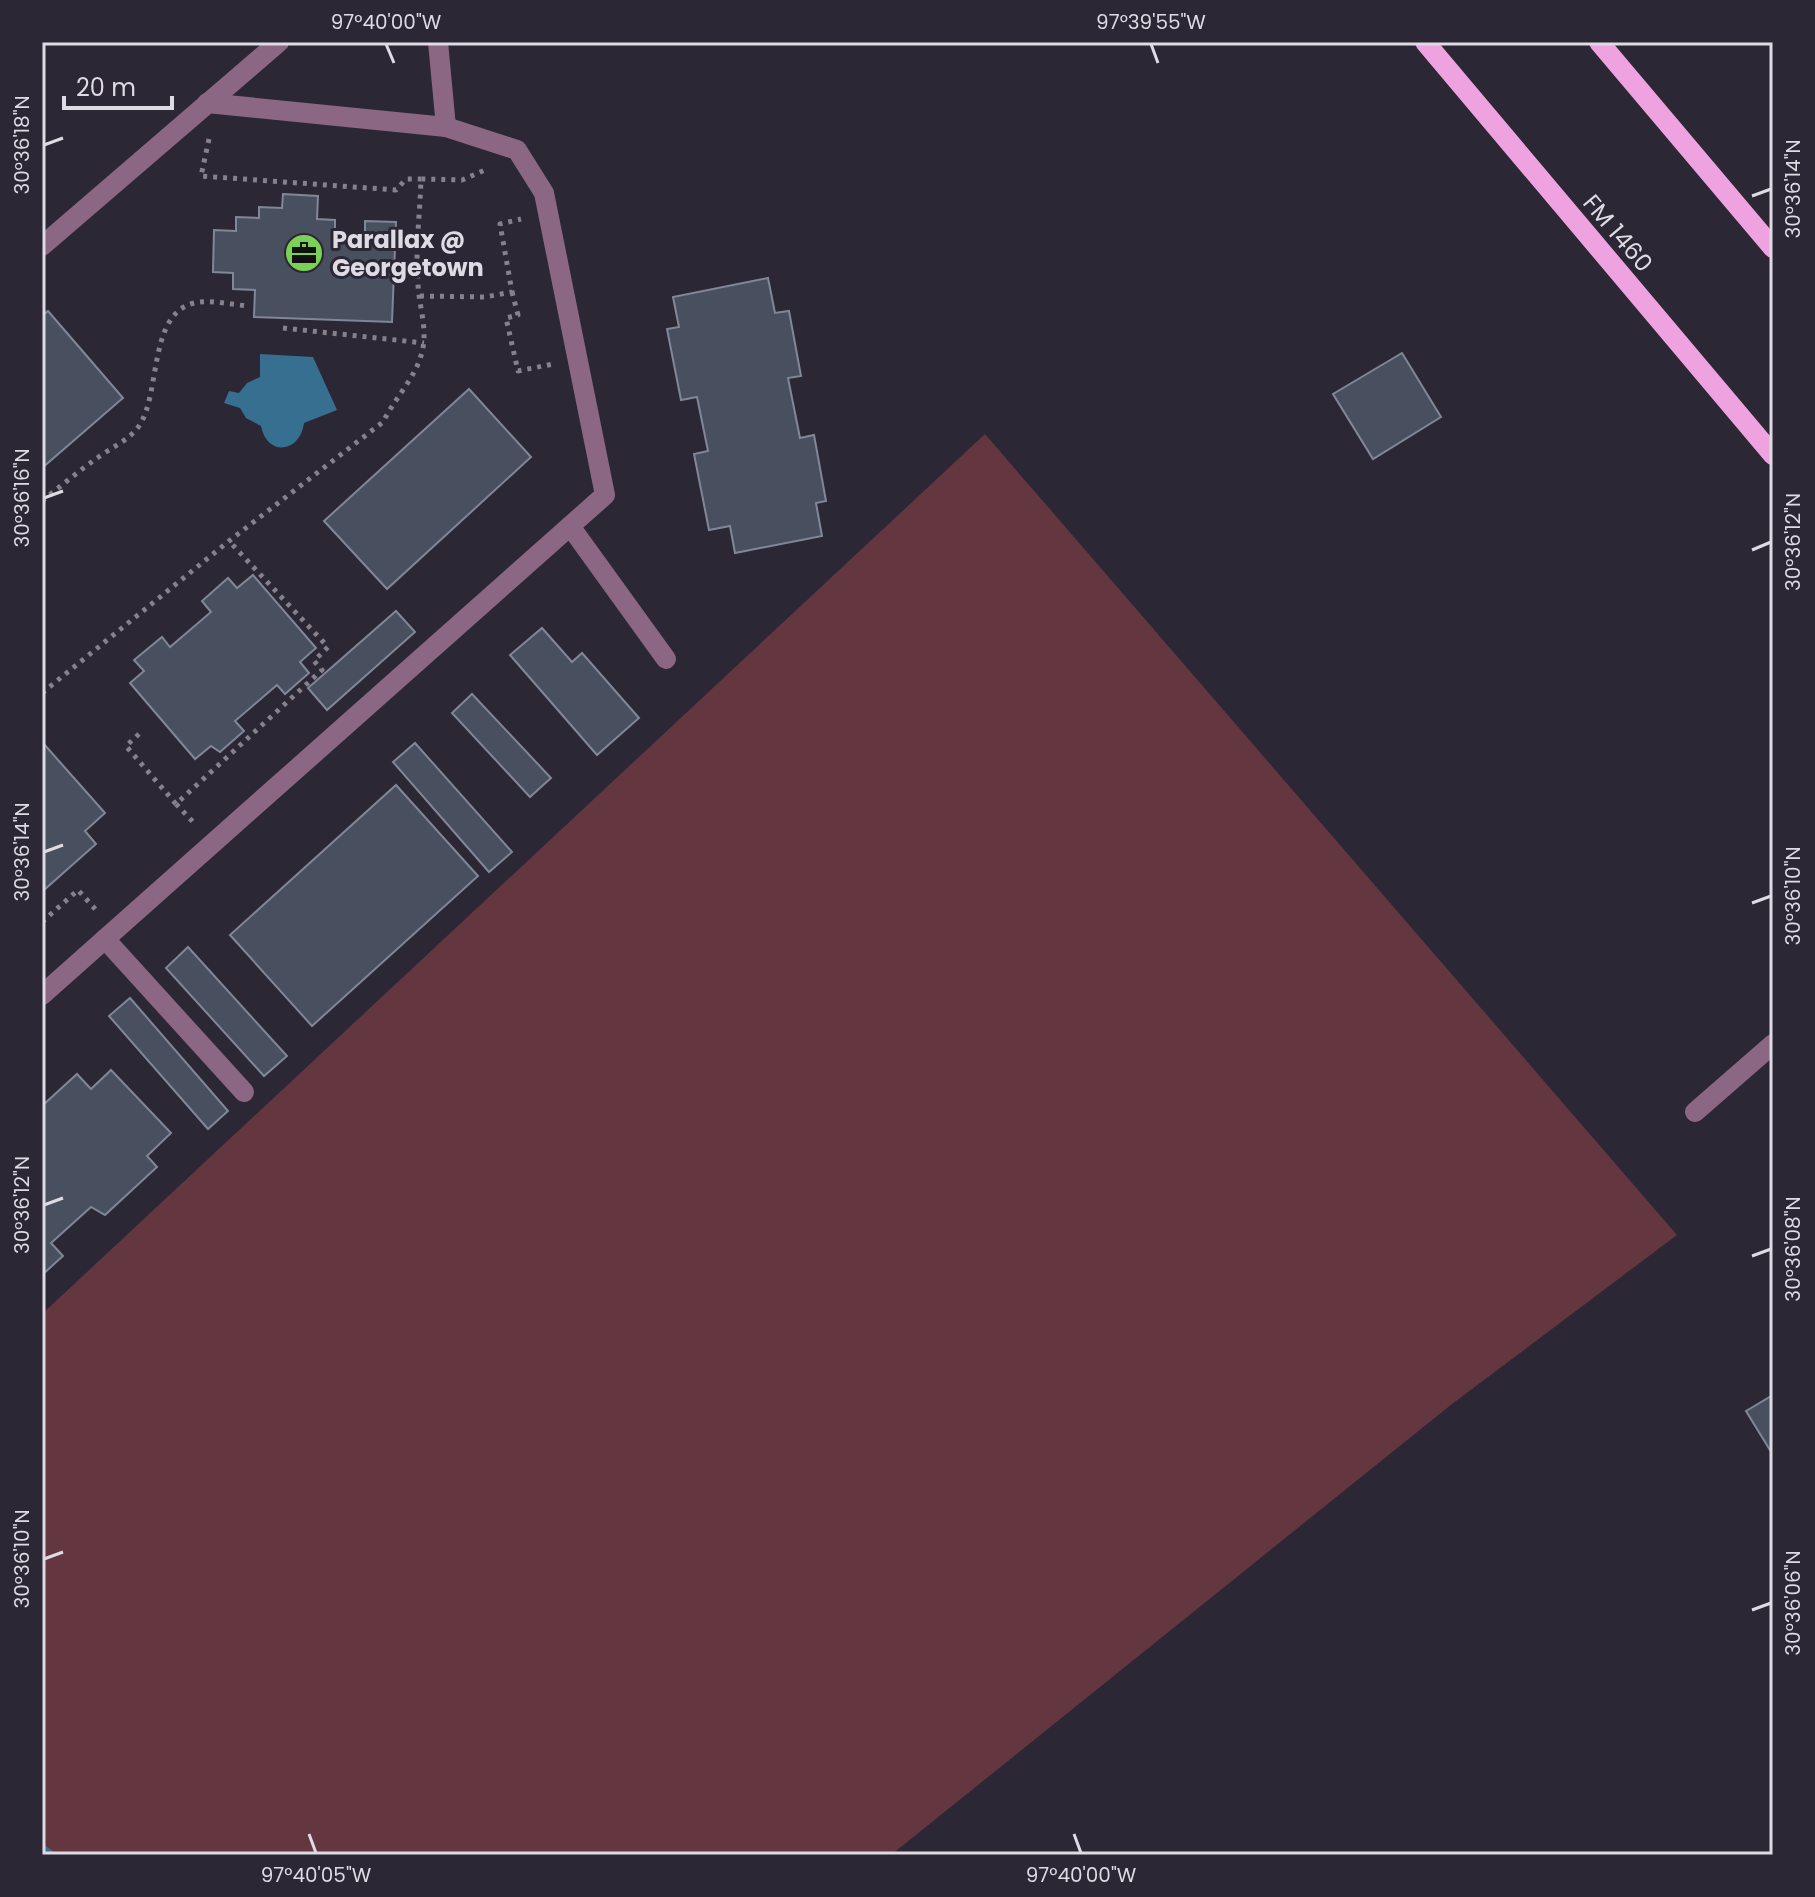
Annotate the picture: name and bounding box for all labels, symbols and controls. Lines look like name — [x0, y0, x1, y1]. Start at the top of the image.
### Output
text: 97°40'00"W — [331, 8, 442, 36]
text: 97°39'55"W — [1096, 8, 1206, 36]
scale bar — [64, 60, 172, 110]
text: 20 m — [76, 71, 136, 104]
text: 30°36'18"N — [8, 95, 36, 195]
text: 30°36'14"N — [1779, 139, 1807, 239]
street label: FM 1460 — [1576, 187, 1660, 279]
place label: Parallax @ Georgetown — [332, 223, 484, 284]
office icon: Parallax @ Georgetown — [283, 232, 325, 274]
text: 30°36'16"N — [8, 448, 36, 548]
text: 30°36'12"N — [1779, 493, 1807, 591]
text: 30°36'14"N — [8, 802, 36, 902]
text: 30°36'10"N — [1779, 846, 1807, 946]
text: 30°36'12"N — [8, 1156, 36, 1254]
text: 30°36'08"N — [1779, 1196, 1807, 1302]
text: 30°36'10"N — [8, 1509, 36, 1609]
text: 30°36'06"N — [1779, 1550, 1807, 1656]
text: 97°40'05"W — [261, 1861, 372, 1889]
text: 97°40'00"W — [1026, 1861, 1137, 1889]

